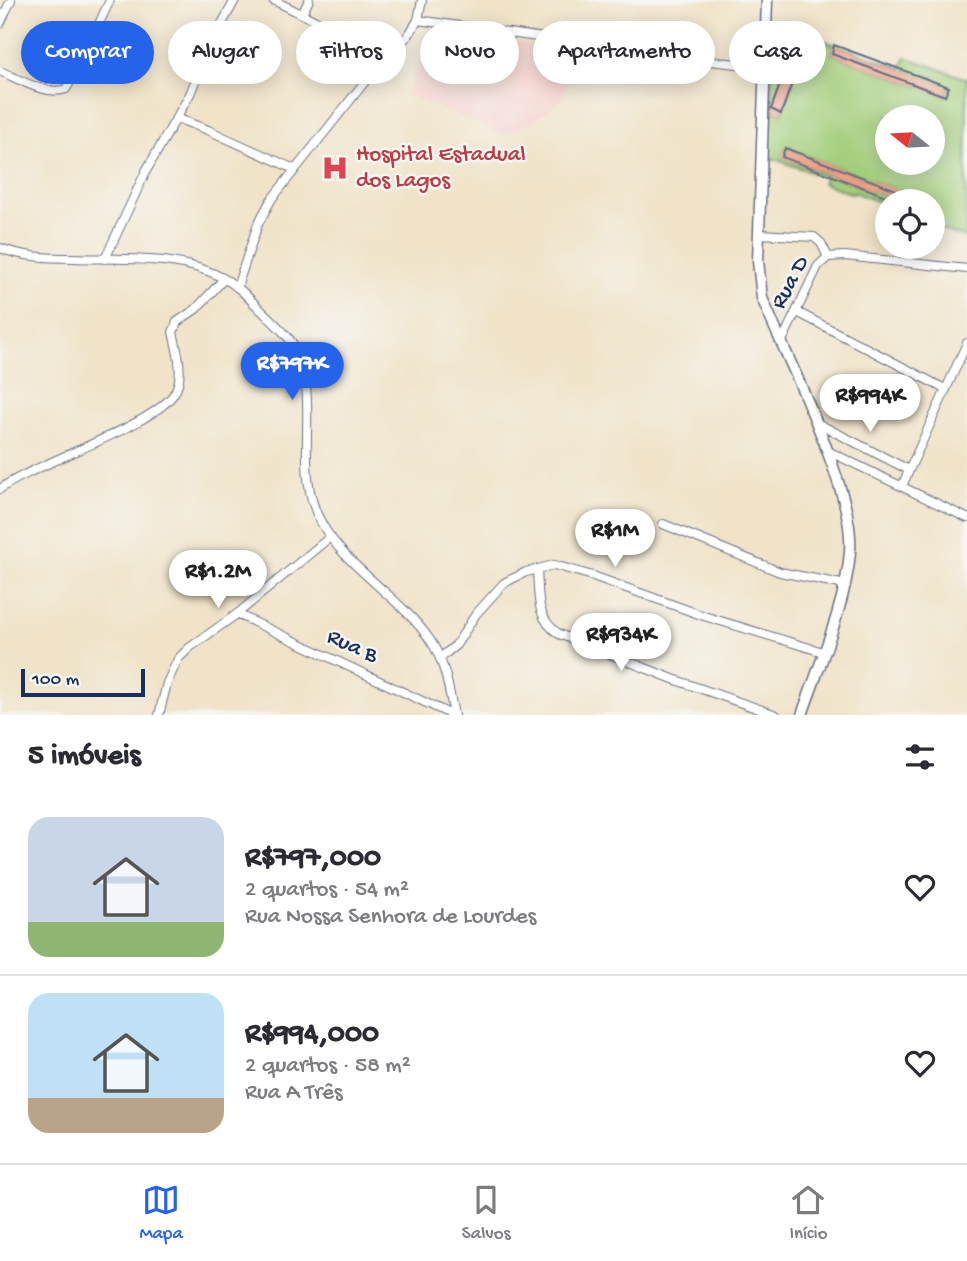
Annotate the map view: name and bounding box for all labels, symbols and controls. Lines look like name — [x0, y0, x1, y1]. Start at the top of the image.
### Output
chip: Comprar — [21, 21, 154, 84]
chip: Alugar — [168, 21, 282, 84]
chip: Filtros — [296, 21, 406, 84]
chip: Novo — [420, 21, 519, 84]
chip: Apartamento — [533, 21, 715, 84]
chip: Casa — [729, 21, 826, 84]
north arrow — [875, 105, 945, 175]
map controls — [875, 105, 945, 259]
place label: Hospital Estadual dos Lagos — [356, 142, 526, 195]
hospital icon: Hospital Estadual dos Lagos — [320, 153, 350, 183]
button: locate — [875, 189, 945, 259]
street label: Rua D — [766, 251, 817, 314]
pin: R$797K — [235, 342, 349, 402]
text: R$797K — [257, 351, 327, 378]
pin: R$994K — [813, 374, 927, 434]
text: R$994K — [836, 383, 904, 410]
pin: R$1M — [574, 510, 656, 569]
text: R$1M — [591, 518, 639, 545]
pin: R$1.2M — [161, 550, 275, 610]
text: R$1.2M — [185, 559, 251, 586]
pin: R$934K — [564, 614, 678, 673]
text: R$934K — [586, 622, 656, 649]
street label: Rua B — [322, 624, 383, 671]
scale bar — [21, 666, 145, 698]
text: 100 m — [32, 669, 79, 692]
icon: filters — [901, 738, 939, 776]
text: 5 imóveis — [28, 740, 141, 775]
text: R$797,000 — [245, 842, 381, 877]
icon: home — [84, 845, 168, 929]
icon: heart — [901, 868, 939, 906]
text: 2 quartos · 54 m² — [245, 877, 409, 904]
text: Rua Nossa Senhora de Lourdes — [245, 904, 536, 931]
text: R$994,000 — [245, 1018, 379, 1053]
icon: home — [84, 1021, 168, 1105]
icon: heart — [901, 1044, 939, 1082]
text: 2 quartos · 58 m² — [245, 1053, 411, 1080]
text: Rua A Três — [245, 1080, 342, 1107]
tab: Mapa — [139, 1181, 183, 1246]
tab: Salvos — [462, 1181, 511, 1246]
tab: Início — [789, 1181, 828, 1246]

